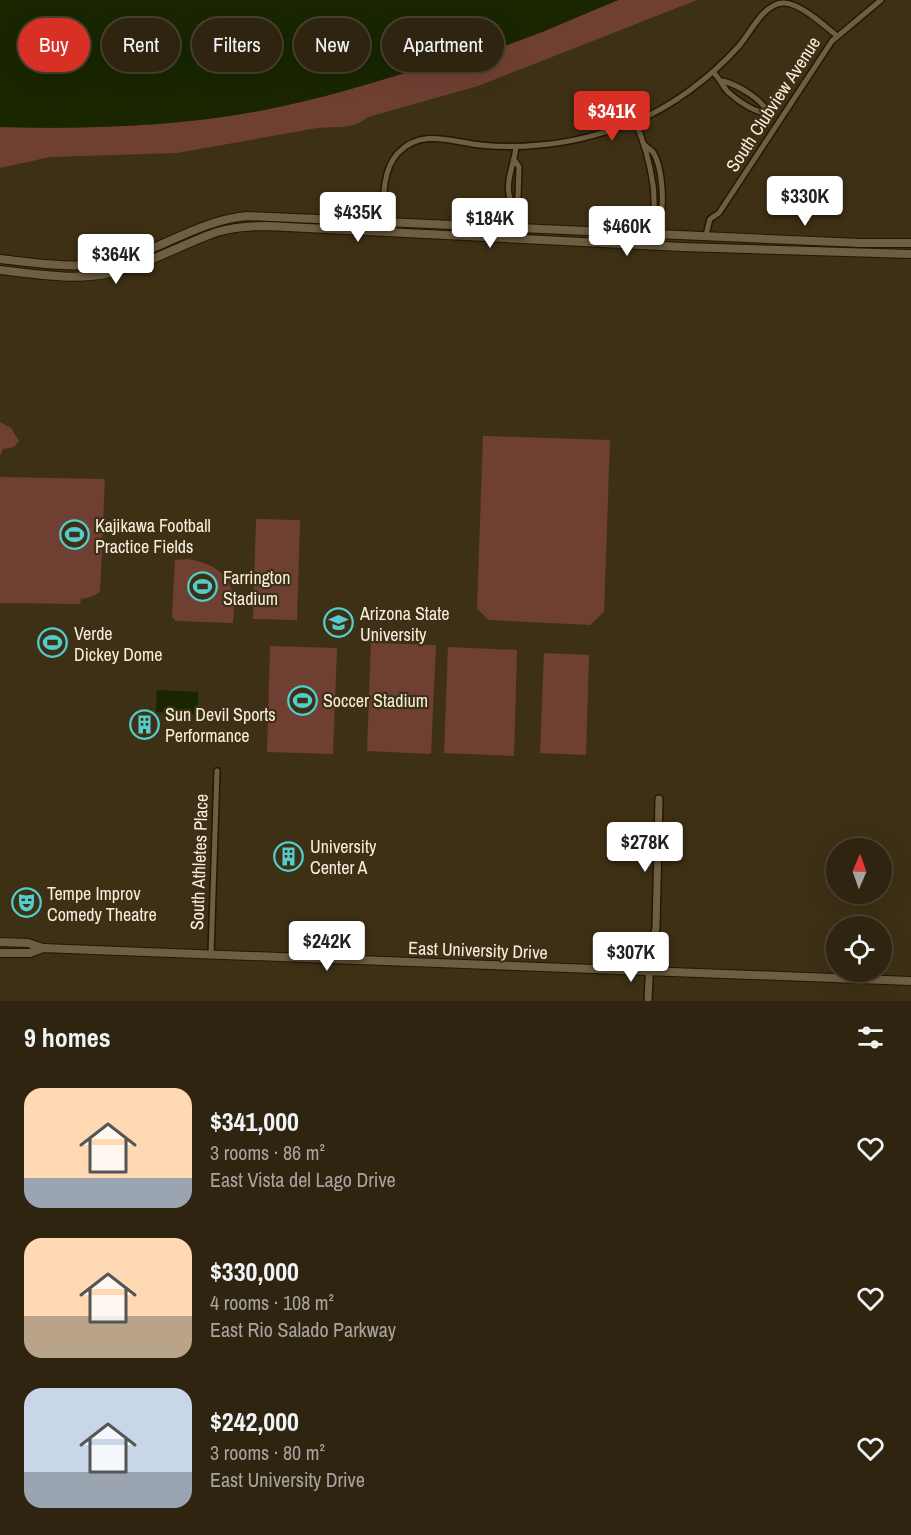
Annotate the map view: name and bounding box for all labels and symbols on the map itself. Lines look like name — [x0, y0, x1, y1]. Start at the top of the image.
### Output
street label: South Clubview Avenue — [720, 32, 826, 176]
pin: $341K — [570, 91, 654, 142]
pin: $330K — [763, 176, 847, 227]
pin: $435K — [316, 192, 400, 243]
pin: $184K — [448, 198, 532, 249]
pin: $460K — [585, 206, 669, 257]
pin: $364K — [74, 234, 158, 285]
place label: Kajikawa Football Practice Fields — [95, 513, 211, 559]
sports icon: Kajikawa Football Practice Fields — [58, 519, 90, 551]
place label: Farrington Stadium — [223, 565, 290, 611]
sports icon: Farrington Stadium — [186, 571, 218, 603]
place label: Arizona State University — [359, 601, 449, 647]
school or university icon: Arizona State University — [323, 607, 355, 639]
place label: Verde Dickey Dome — [74, 621, 163, 667]
sports icon: Verde Dickey Dome — [37, 627, 69, 659]
sports icon: Soccer Stadium — [286, 684, 318, 716]
place label: Soccer Stadium — [323, 688, 428, 713]
place label: Sun Devil Sports Performance — [165, 702, 276, 748]
building icon: Sun Devil Sports Performance — [128, 708, 160, 740]
street label: South Athletes Place — [184, 793, 214, 931]
pin: $278K — [603, 822, 687, 873]
place label: University Center A — [310, 834, 377, 880]
north arrow — [826, 838, 892, 904]
building icon: University Center A — [273, 840, 305, 872]
place label: Tempe Improv Comedy Theatre — [47, 881, 157, 927]
theatre icon: Tempe Improv Comedy Theatre — [10, 887, 42, 919]
pin: $242K — [285, 921, 369, 972]
pin: $307K — [589, 932, 673, 983]
street label: East University Drive — [408, 935, 548, 965]

